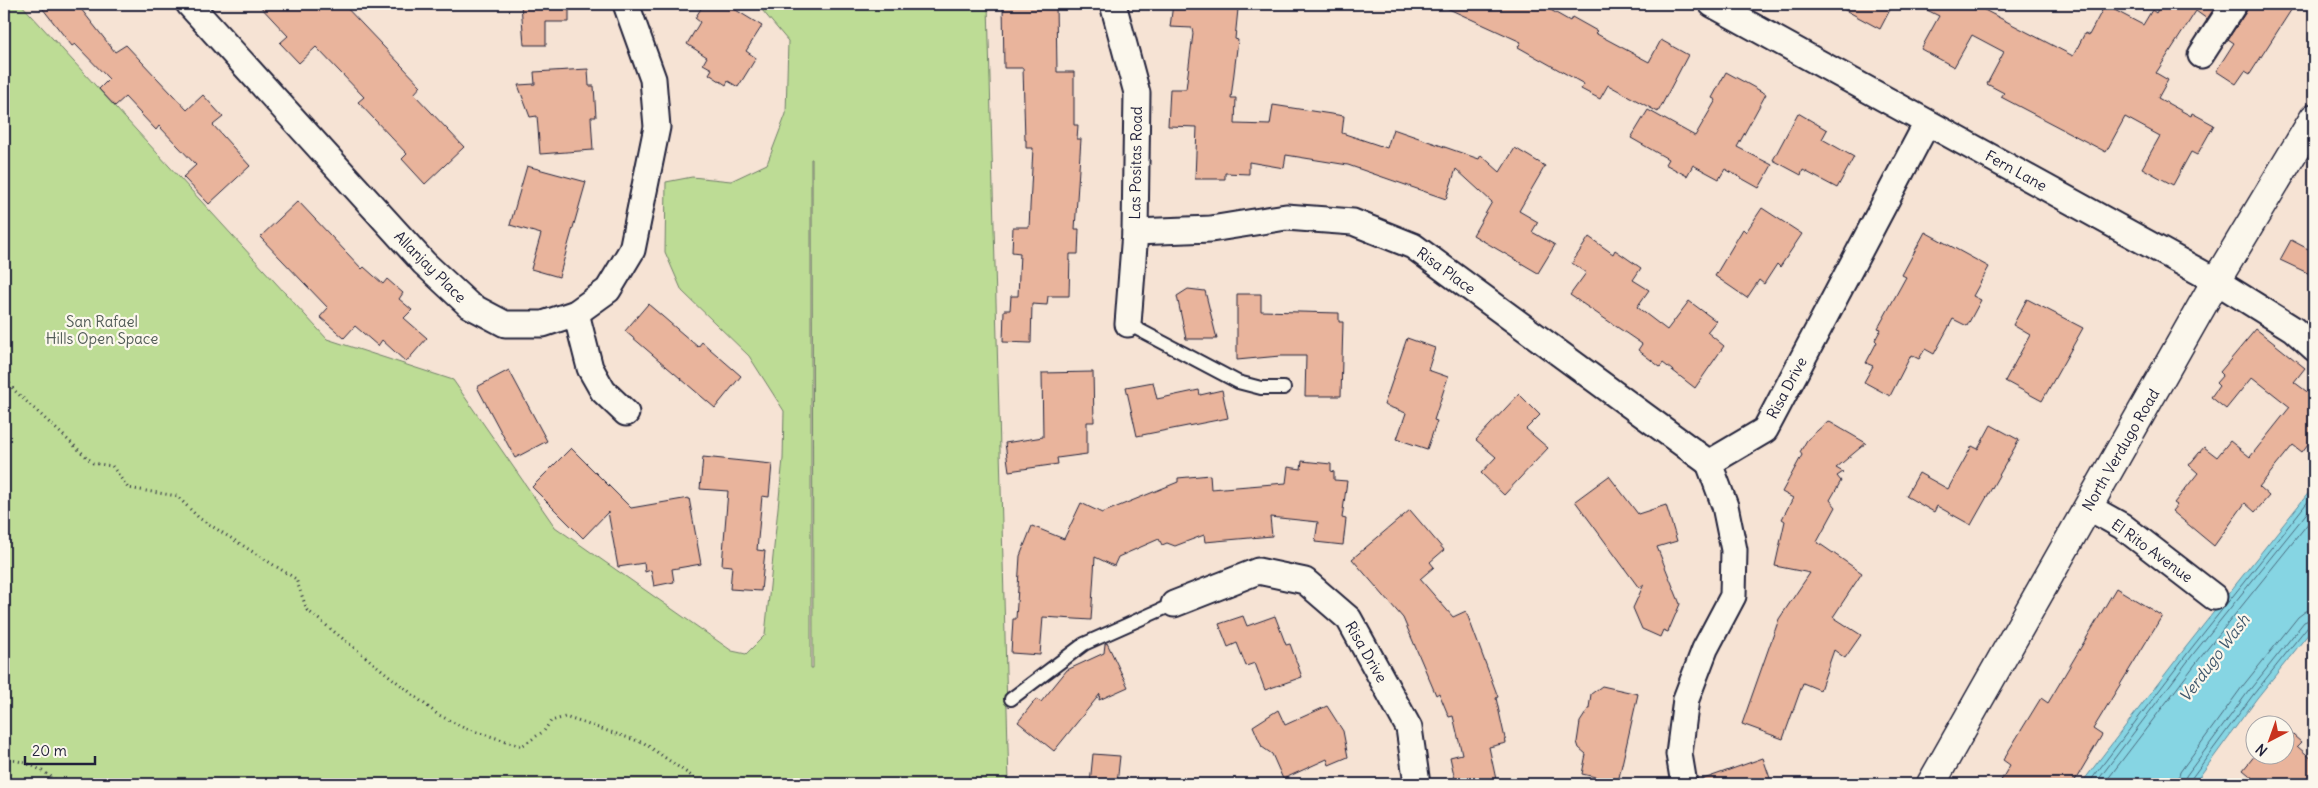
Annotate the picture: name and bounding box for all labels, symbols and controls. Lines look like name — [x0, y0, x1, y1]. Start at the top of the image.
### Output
street label: Las Positas Road — [1125, 106, 1146, 220]
street label: Fern Lane — [1982, 146, 2050, 195]
street label: Allanjay Place — [390, 227, 470, 307]
street label: Risa Place — [1413, 243, 1479, 298]
park label: San Rafael Hills Open Space — [46, 312, 158, 348]
street label: Risa Drive — [1762, 354, 1811, 422]
street label: North Verdugo Road — [2078, 385, 2163, 514]
street label: El Rito Avenue — [2108, 515, 2197, 586]
water label: Verdugo Wash — [2175, 610, 2254, 706]
street label: Risa Drive — [1341, 618, 1391, 686]
north arrow — [2246, 716, 2296, 766]
scale bar — [25, 733, 95, 765]
text: N — [2252, 740, 2271, 760]
text: 20 m — [32, 741, 67, 760]

